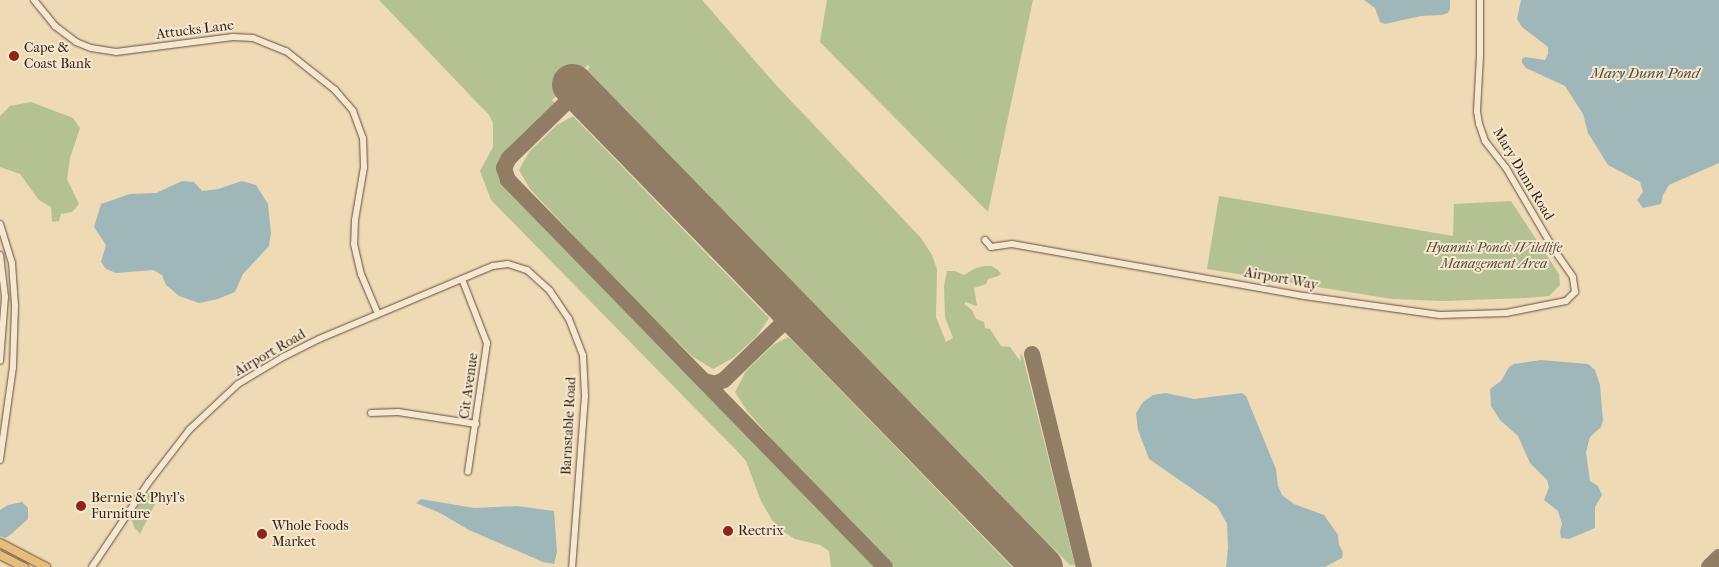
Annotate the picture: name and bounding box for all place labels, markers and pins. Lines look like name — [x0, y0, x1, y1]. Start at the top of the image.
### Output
place label: Cape & Coast Bank — [24, 40, 91, 72]
marker: Cape & Coast Bank — [8, 50, 20, 62]
place label: Bernie & Phyl's Furniture — [91, 490, 185, 522]
marker: Bernie & Phyl's Furniture — [75, 500, 87, 512]
place label: Whole Foods Market — [272, 518, 349, 550]
place label: Rectrix — [738, 523, 783, 539]
marker: Rectrix — [722, 525, 734, 537]
marker: Whole Foods Market — [256, 528, 268, 540]

